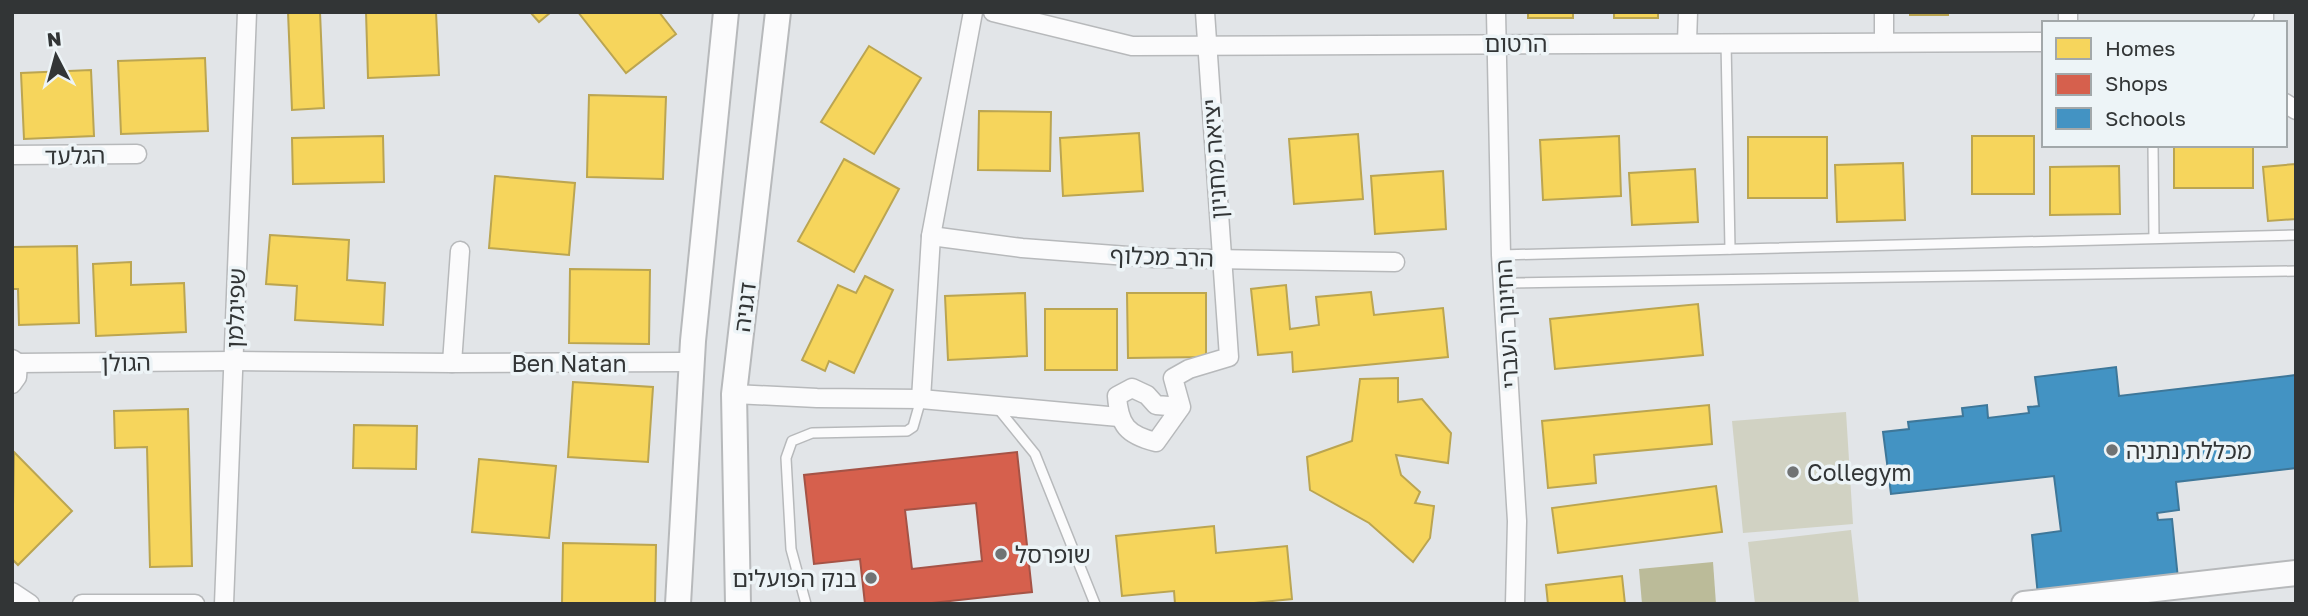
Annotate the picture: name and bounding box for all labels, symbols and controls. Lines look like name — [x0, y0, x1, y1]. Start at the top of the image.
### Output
north arrow — [21, 21, 91, 91]
legend — [2042, 21, 2287, 147]
text: N — [46, 26, 63, 51]
street label: הרטום — [1485, 29, 1548, 57]
text: Homes — [2105, 35, 2175, 61]
text: Shops — [2105, 70, 2168, 96]
street label: יציאה מחניון — [1196, 98, 1232, 220]
text: Schools — [2105, 105, 2186, 131]
street label: הגלעד — [44, 140, 106, 170]
street label: הרב מכלוף — [1109, 240, 1215, 272]
street label: החינוך העברי — [1489, 258, 1523, 390]
street label: שפיגלמן — [220, 267, 250, 349]
street label: דגניה — [727, 280, 761, 334]
street label: הגולן — [101, 348, 151, 376]
street label: Ben Natan — [511, 349, 627, 377]
place label: מכללת נתניה — [2126, 436, 2252, 464]
marker: מכללת נתניה — [2104, 442, 2120, 458]
place label: Collegym — [1807, 458, 1912, 486]
marker: Collegym — [1785, 464, 1801, 480]
place label: שופרסל — [1015, 540, 1091, 568]
marker: שופרסל — [993, 546, 1009, 562]
place label: בנק הפועלים — [732, 564, 857, 592]
marker: בנק הפועלים — [863, 570, 879, 586]

